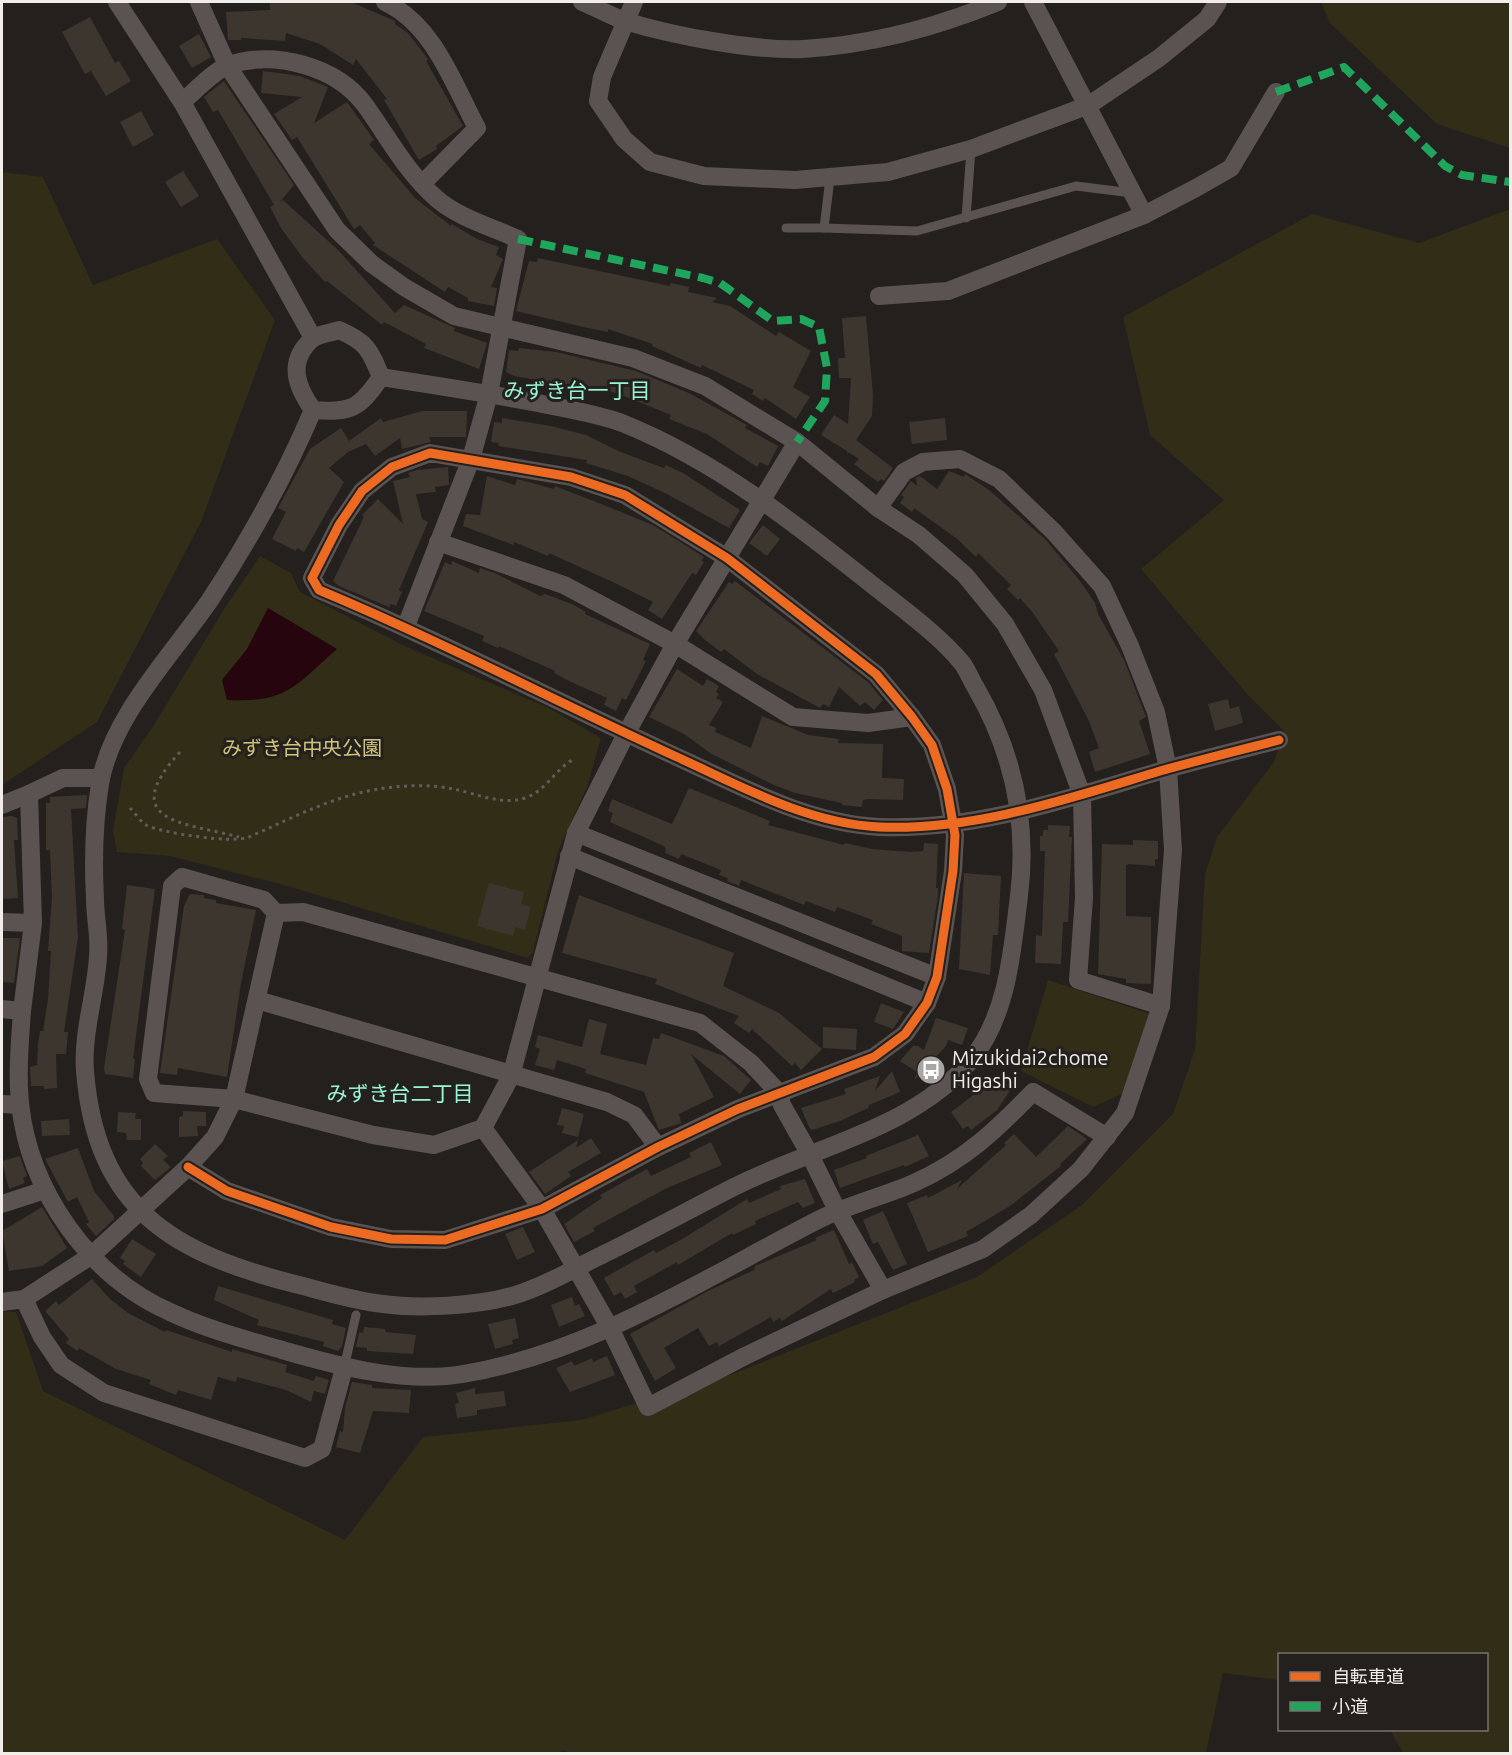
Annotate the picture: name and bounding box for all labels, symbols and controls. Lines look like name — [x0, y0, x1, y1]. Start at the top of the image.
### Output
district label: みずき台一丁目 — [504, 378, 651, 402]
park label: みずき台中央公園 — [222, 736, 382, 759]
place label: Mizukidai2chome Higashi — [952, 1046, 1109, 1092]
bus stop icon: Mizukidai2chome Higashi — [915, 1054, 947, 1086]
district label: みずき台二丁目 — [327, 1081, 474, 1105]
legend — [1278, 1653, 1488, 1731]
text: 自転車道 — [1332, 1666, 1404, 1686]
text: 小道 — [1332, 1696, 1368, 1716]

